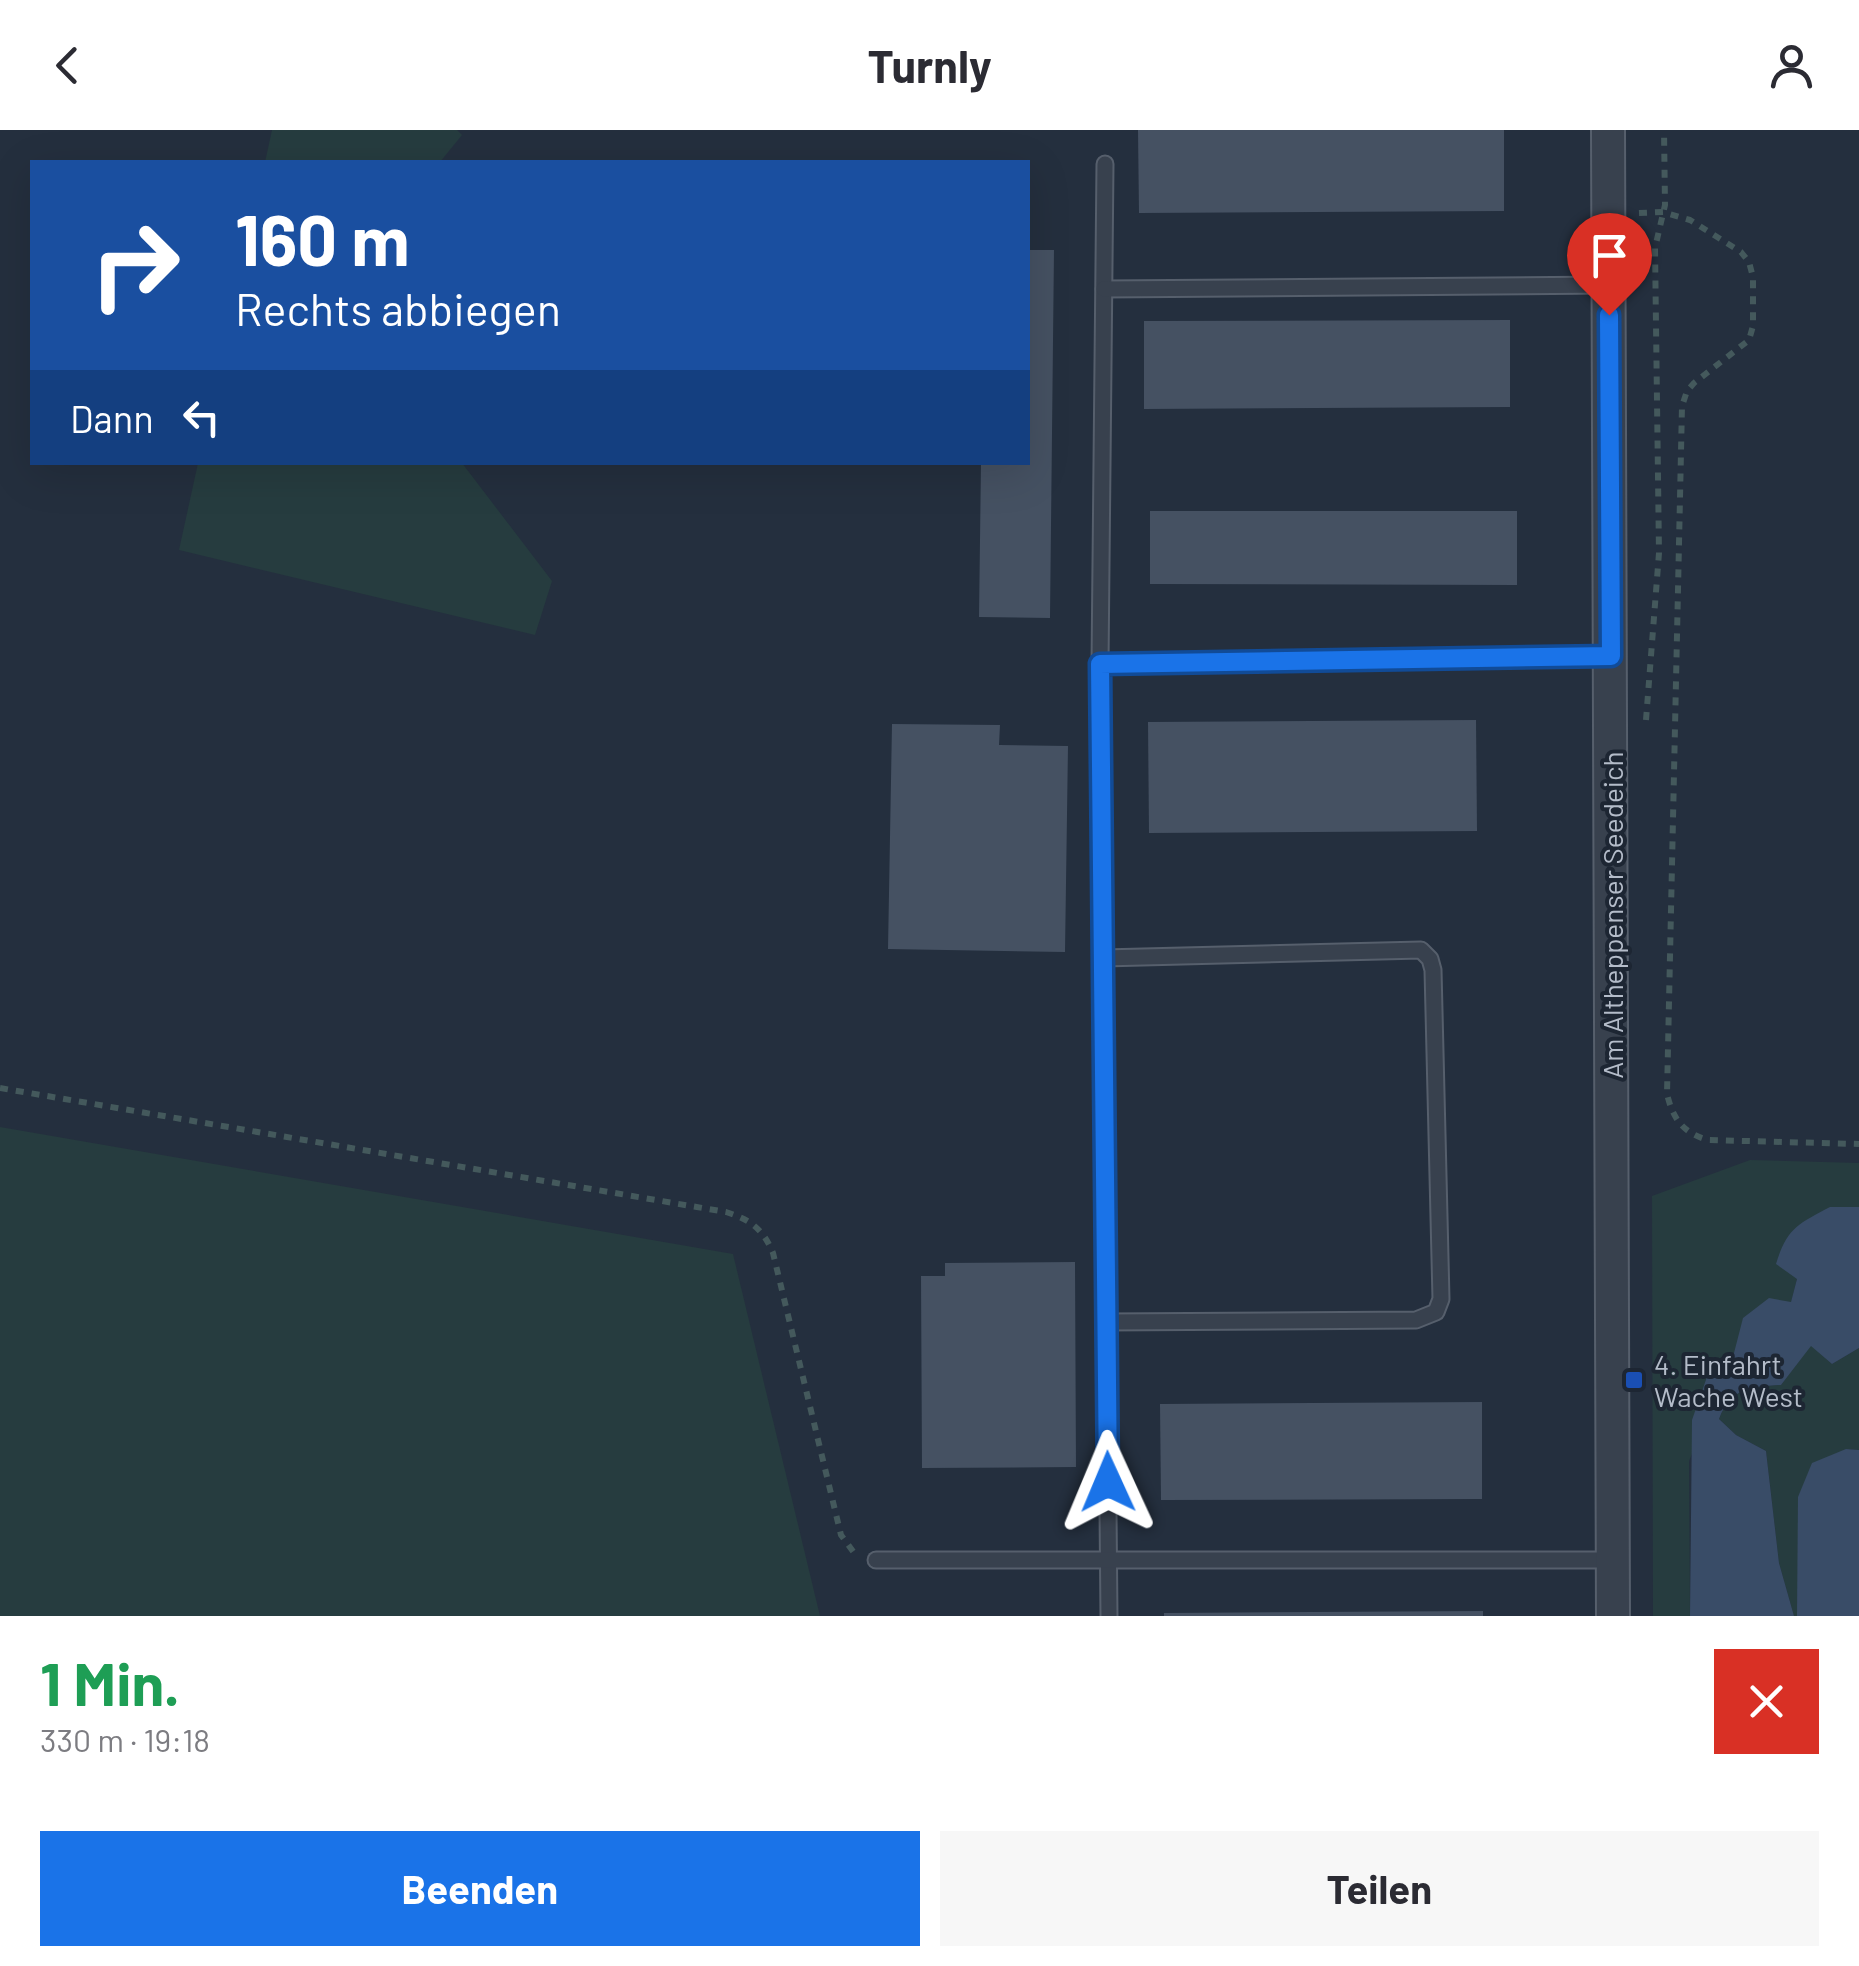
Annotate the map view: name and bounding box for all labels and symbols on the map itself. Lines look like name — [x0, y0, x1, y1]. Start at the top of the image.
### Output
pin — [1567, 213, 1652, 316]
street label: Am Altheppenser Seedeich — [1595, 751, 1629, 1079]
place label: 4. Einfahrt Wache West — [1654, 1347, 1803, 1413]
marker: 4. Einfahrt Wache West — [1623, 1369, 1645, 1391]
position arrow — [1056, 1430, 1160, 1534]

